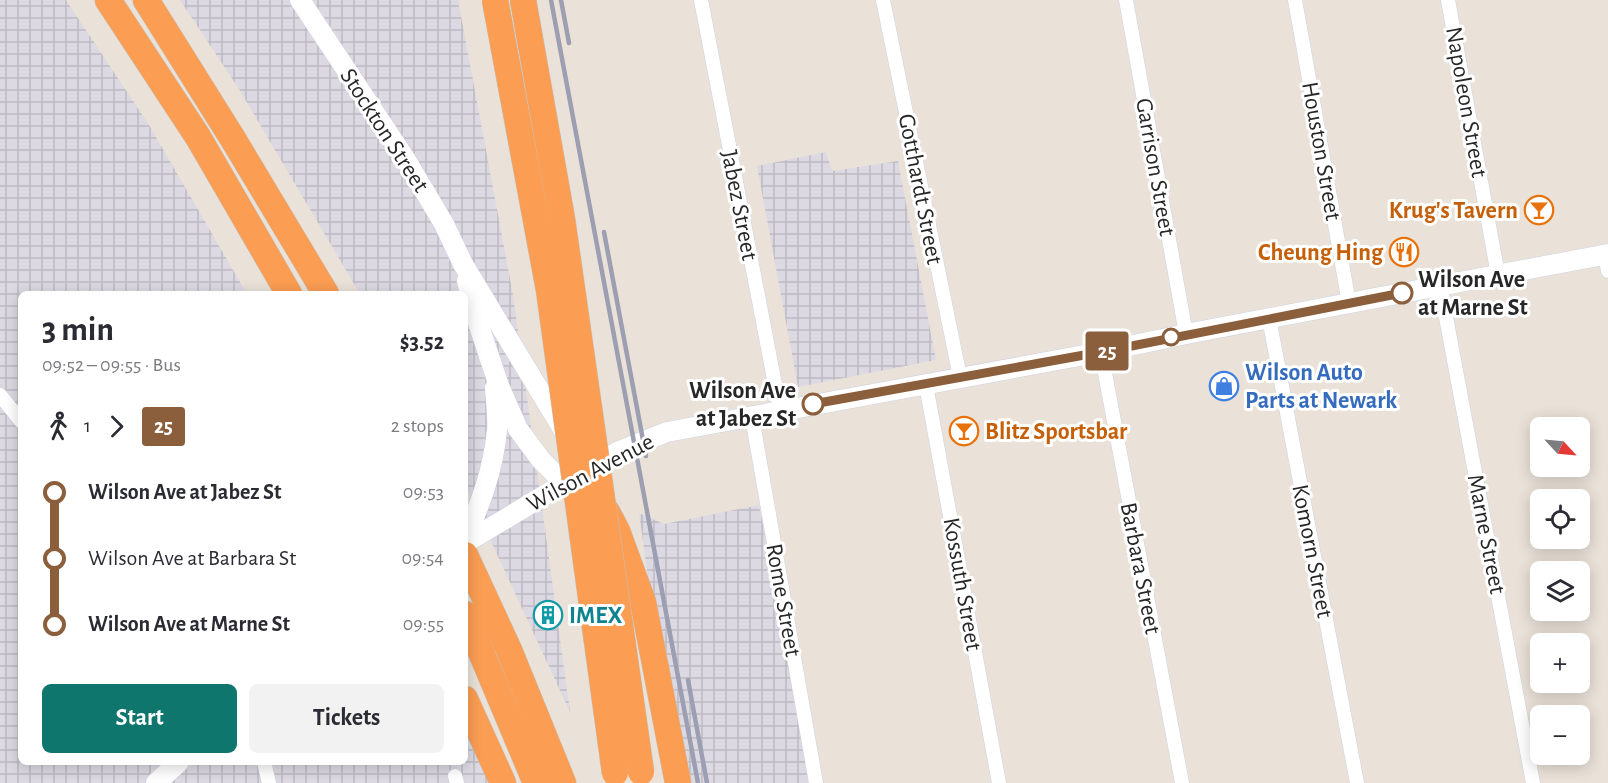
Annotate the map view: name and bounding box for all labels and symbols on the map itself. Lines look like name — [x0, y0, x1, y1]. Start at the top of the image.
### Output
street label: Napoleon Street — [1441, 25, 1491, 180]
street label: Stockton Street — [335, 64, 433, 197]
street label: Houston Street — [1297, 80, 1345, 223]
street label: Garrison Street — [1131, 96, 1179, 238]
street label: Gotthardt Street — [894, 112, 946, 267]
street label: Jabez Street — [717, 148, 762, 263]
bar icon: Krug's Tavern — [1523, 194, 1555, 226]
place label: Krug's Tavern — [1389, 199, 1518, 223]
restaurant icon: Cheung Hing — [1388, 236, 1420, 268]
place label: Cheung Hing — [1258, 241, 1384, 265]
place label: Wilson Ave at Marne St — [1418, 268, 1528, 320]
marker: Wilson Ave at Marne St — [1391, 282, 1413, 304]
unlabelled marker — [1162, 328, 1180, 346]
line badge: 25 — [1080, 332, 1134, 370]
place label: Wilson Auto Parts at Newark — [1245, 361, 1397, 413]
shop icon: Wilson Auto Parts at Newark — [1208, 370, 1240, 402]
place label: Wilson Ave at Jabez St — [689, 379, 796, 431]
marker: Wilson Ave at Jabez St — [802, 393, 824, 415]
bar icon: Blitz Sportsbar — [948, 415, 980, 447]
north arrow — [1530, 417, 1590, 477]
place label: Blitz Sportsbar — [985, 420, 1128, 444]
street label: Wilson Avenue — [523, 429, 658, 516]
street label: Marne Street — [1463, 472, 1509, 596]
street label: Komorn Street — [1287, 482, 1337, 620]
street label: Barbara Street — [1115, 500, 1165, 636]
street label: Kossuth Street — [938, 516, 986, 653]
street label: Rome Street — [761, 542, 805, 659]
building icon: IMEX — [532, 599, 564, 631]
place label: IMEX — [569, 604, 622, 628]

